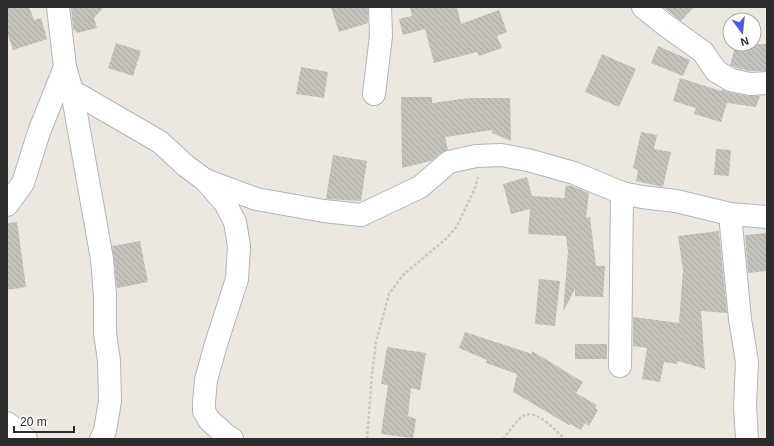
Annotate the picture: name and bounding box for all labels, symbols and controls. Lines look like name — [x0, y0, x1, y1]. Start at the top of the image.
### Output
north arrow — [722, 12, 762, 52]
text: N — [739, 35, 750, 48]
scale bar — [14, 408, 74, 434]
text: 20 m — [20, 415, 47, 429]

